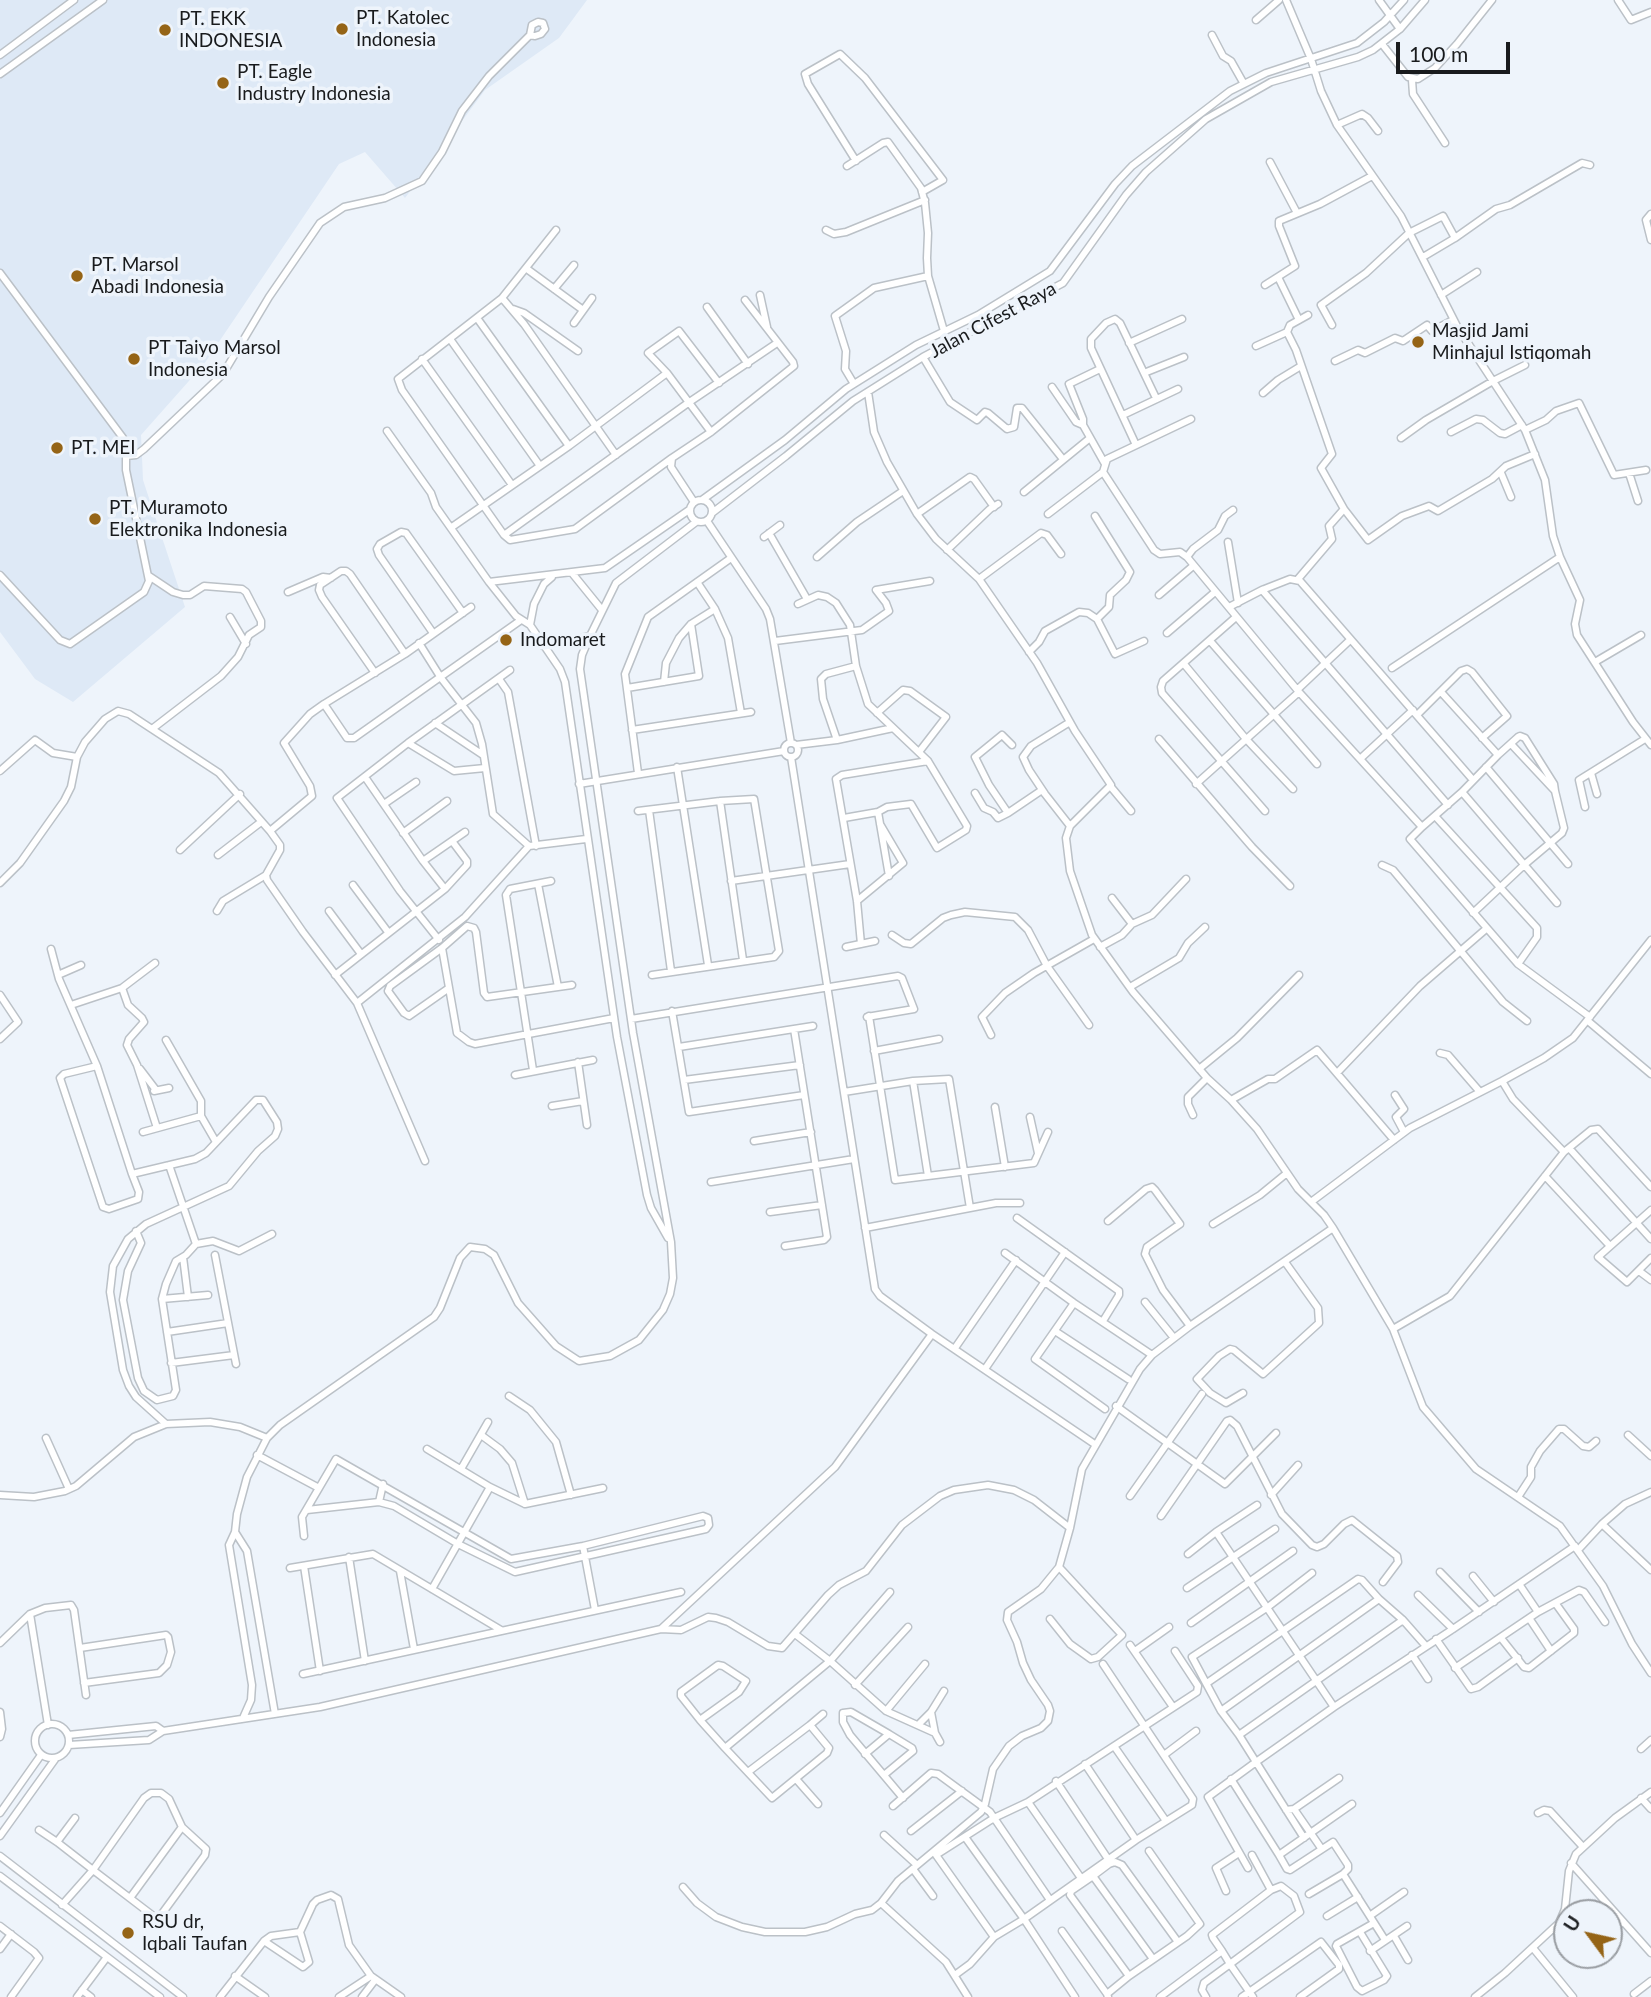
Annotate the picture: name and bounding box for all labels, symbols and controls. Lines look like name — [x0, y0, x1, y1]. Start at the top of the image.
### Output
place label: PT. Katolec Indonesia — [356, 7, 450, 51]
place label: PT. EKK INDONESIA — [179, 8, 282, 52]
marker: PT. Katolec Indonesia — [334, 21, 350, 37]
marker: PT. EKK INDONESIA — [157, 22, 173, 38]
scale bar — [1399, 28, 1513, 72]
text: 100 m — [1409, 41, 1468, 66]
place label: PT. Eagle Industry Indonesia — [237, 61, 391, 105]
marker: PT. Eagle Industry Indonesia — [215, 75, 231, 91]
place label: PT. Marsol Abadi Indonesia — [91, 254, 224, 298]
marker: PT. Marsol Abadi Indonesia — [69, 268, 85, 284]
street label: Jalan Cifest Raya — [926, 277, 1060, 363]
place label: Masjid Jami Minhajul Istiqomah — [1432, 320, 1591, 364]
marker: Masjid Jami Minhajul Istiqomah — [1410, 334, 1426, 350]
place label: PT Taiyo Marsol Indonesia — [148, 337, 281, 381]
marker: PT Taiyo Marsol Indonesia — [126, 351, 142, 367]
place label: PT. MEI — [71, 437, 136, 459]
marker: PT. MEI — [49, 440, 65, 456]
place label: PT. Muramoto Elektronika Indonesia — [109, 497, 287, 541]
marker: PT. Muramoto Elektronika Indonesia — [87, 511, 103, 527]
place label: Indomaret — [520, 629, 606, 651]
marker: Indomaret — [498, 632, 514, 648]
north arrow — [1553, 1899, 1623, 1969]
place label: RSU dr, Iqbali Taufan — [142, 1911, 247, 1955]
text: U — [1558, 1911, 1585, 1936]
marker: RSU dr, Iqbali Taufan — [120, 1925, 136, 1941]

